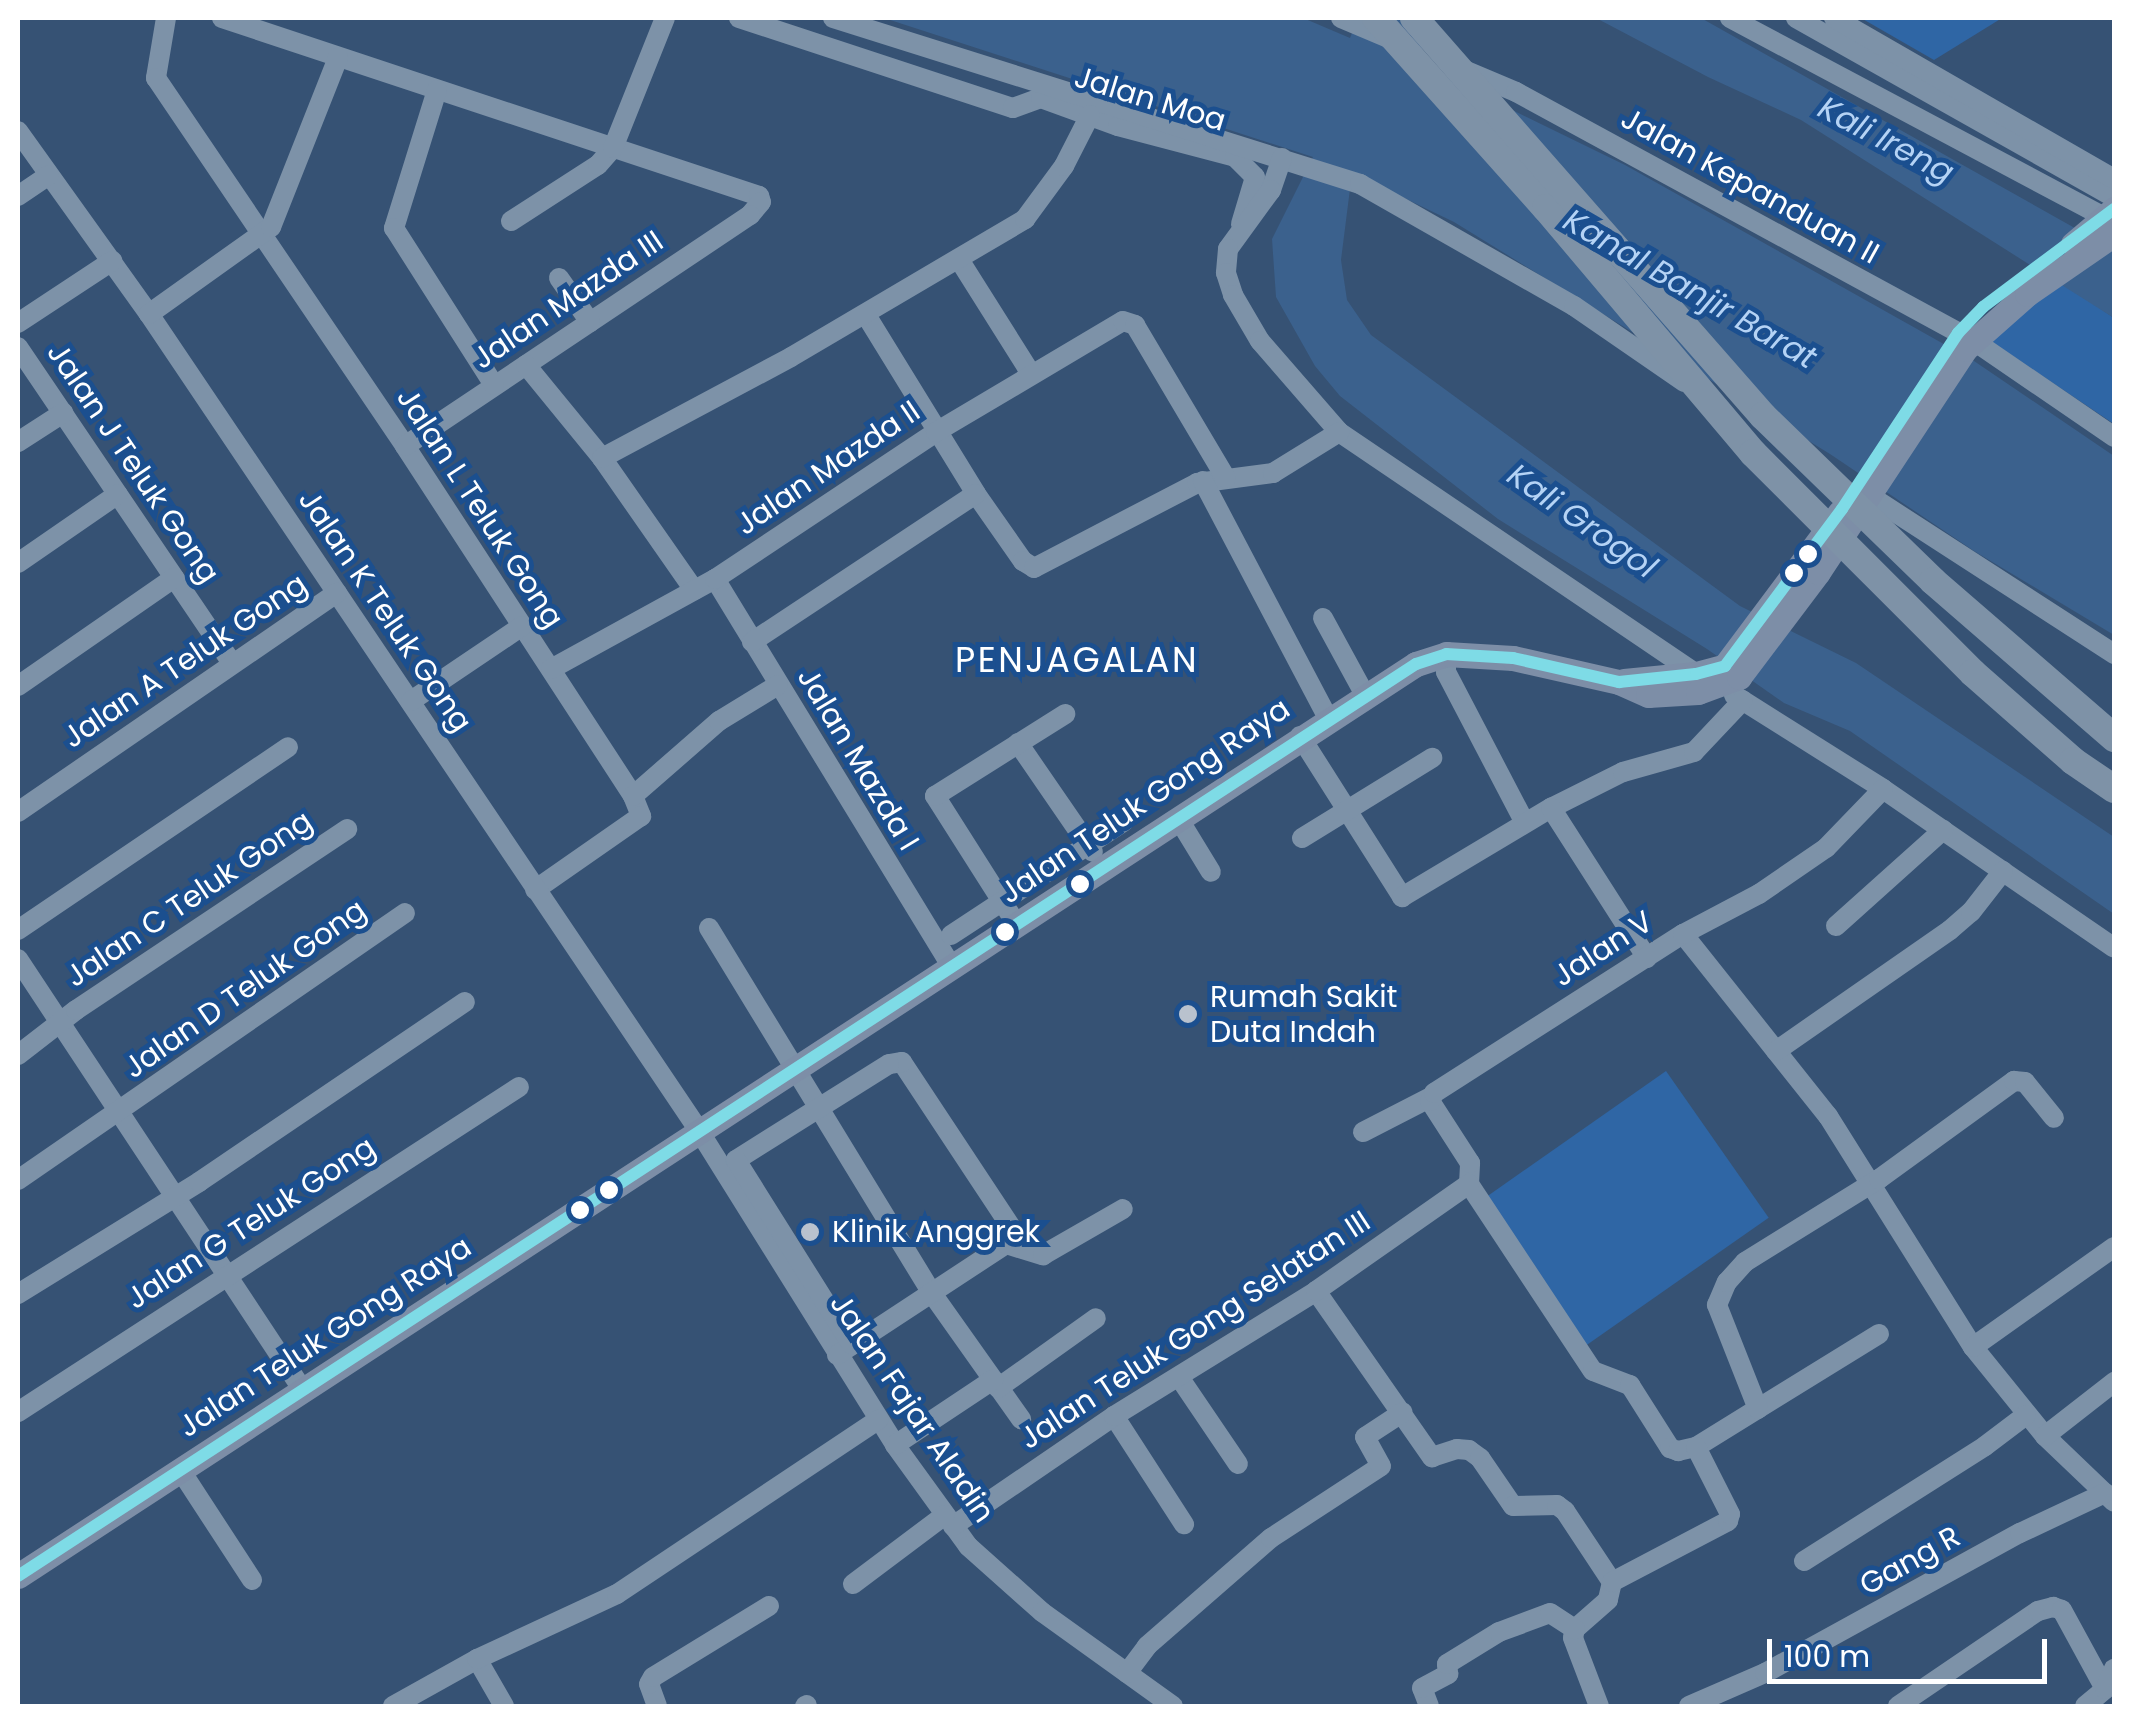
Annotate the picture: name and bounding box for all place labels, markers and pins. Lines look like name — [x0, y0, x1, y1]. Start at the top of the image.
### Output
unlabelled marker — [1798, 544, 1818, 564]
unlabelled marker — [1784, 563, 1804, 583]
unlabelled marker — [1070, 874, 1090, 894]
unlabelled marker — [995, 922, 1015, 942]
place label: Rumah Sakit Duta Indah — [1210, 979, 1397, 1050]
marker: Rumah Sakit Duta Indah — [1175, 1001, 1201, 1027]
unlabelled marker — [599, 1180, 619, 1200]
unlabelled marker — [570, 1200, 590, 1220]
place label: Klinik Anggrek — [832, 1214, 1040, 1250]
marker: Klinik Anggrek — [797, 1219, 823, 1245]

